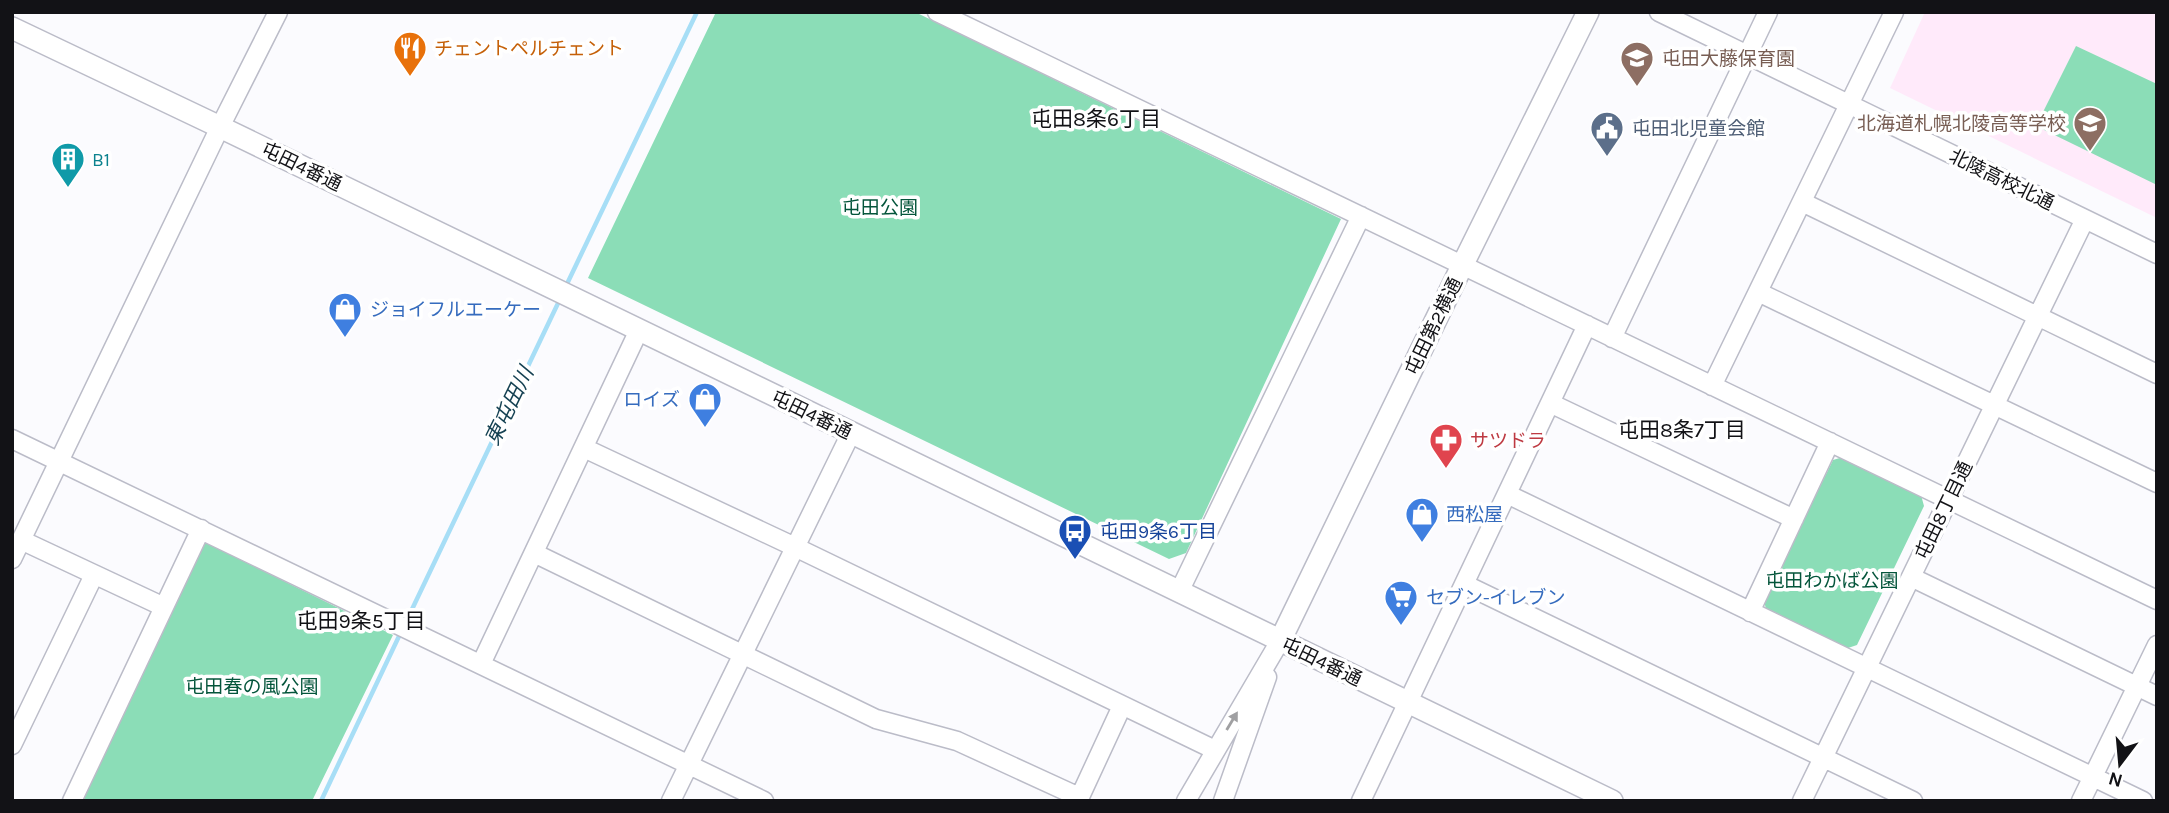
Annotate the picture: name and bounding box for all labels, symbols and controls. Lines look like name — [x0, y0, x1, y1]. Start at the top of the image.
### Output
restaurant icon: チェントペルチェント — [391, 29, 429, 78]
place label: チェントペルチェント — [434, 38, 624, 60]
school or university icon: 屯田大藤保育園 — [1618, 39, 1656, 88]
place label: 屯田大藤保育園 — [1662, 48, 1795, 70]
school or university icon: 北海道札幌北陵高等学校 — [2071, 104, 2109, 153]
district label: 屯田8条6丁目 — [1031, 107, 1161, 131]
public building icon: 屯田北児童会館 — [1588, 109, 1626, 158]
place label: 北海道札幌北陵高等学校 — [1857, 113, 2066, 135]
place label: 屯田北児童会館 — [1632, 118, 1765, 140]
street label: 屯田4番通 — [258, 138, 345, 196]
building icon: B1 — [49, 140, 87, 189]
street label: 北陵高校北通 — [1946, 145, 2058, 215]
place label: B1 — [92, 149, 110, 171]
park label: 屯田公園 — [842, 197, 918, 219]
street label: 屯田第2横通 — [1401, 274, 1467, 379]
shop icon: ジョイフルエーケー — [326, 290, 364, 339]
place label: ジョイフルエーケー — [370, 299, 541, 321]
water label: 東屯田川 — [480, 361, 539, 449]
shop icon: ロイズ — [686, 380, 724, 429]
street label: 屯田4番通 — [768, 386, 855, 444]
place label: ロイズ — [624, 389, 680, 411]
district label: 屯田8条7丁目 — [1618, 418, 1746, 442]
pharmacy icon: サツドラ — [1427, 421, 1465, 470]
place label: サツドラ — [1470, 430, 1546, 452]
street label: 屯田8丁目通 — [1911, 458, 1977, 563]
shop icon: 西松屋 — [1403, 495, 1441, 544]
place label: 西松屋 — [1446, 504, 1503, 526]
bus stop icon: 屯田9条6丁目 — [1056, 512, 1094, 561]
place label: 屯田9条6丁目 — [1100, 521, 1217, 543]
park label: 屯田わかば公園 — [1765, 570, 1899, 592]
supermarket icon: セブン-イレブン — [1382, 578, 1420, 627]
place label: セブン-イレブン — [1426, 587, 1566, 609]
district label: 屯田9条5丁目 — [296, 609, 426, 633]
street label: 屯田4番通 — [1278, 633, 1365, 691]
park label: 屯田春の風公園 — [185, 676, 319, 698]
one-way arrow — [1226, 711, 1239, 730]
north arrow — [2085, 729, 2155, 799]
text: N — [2106, 767, 2125, 792]

